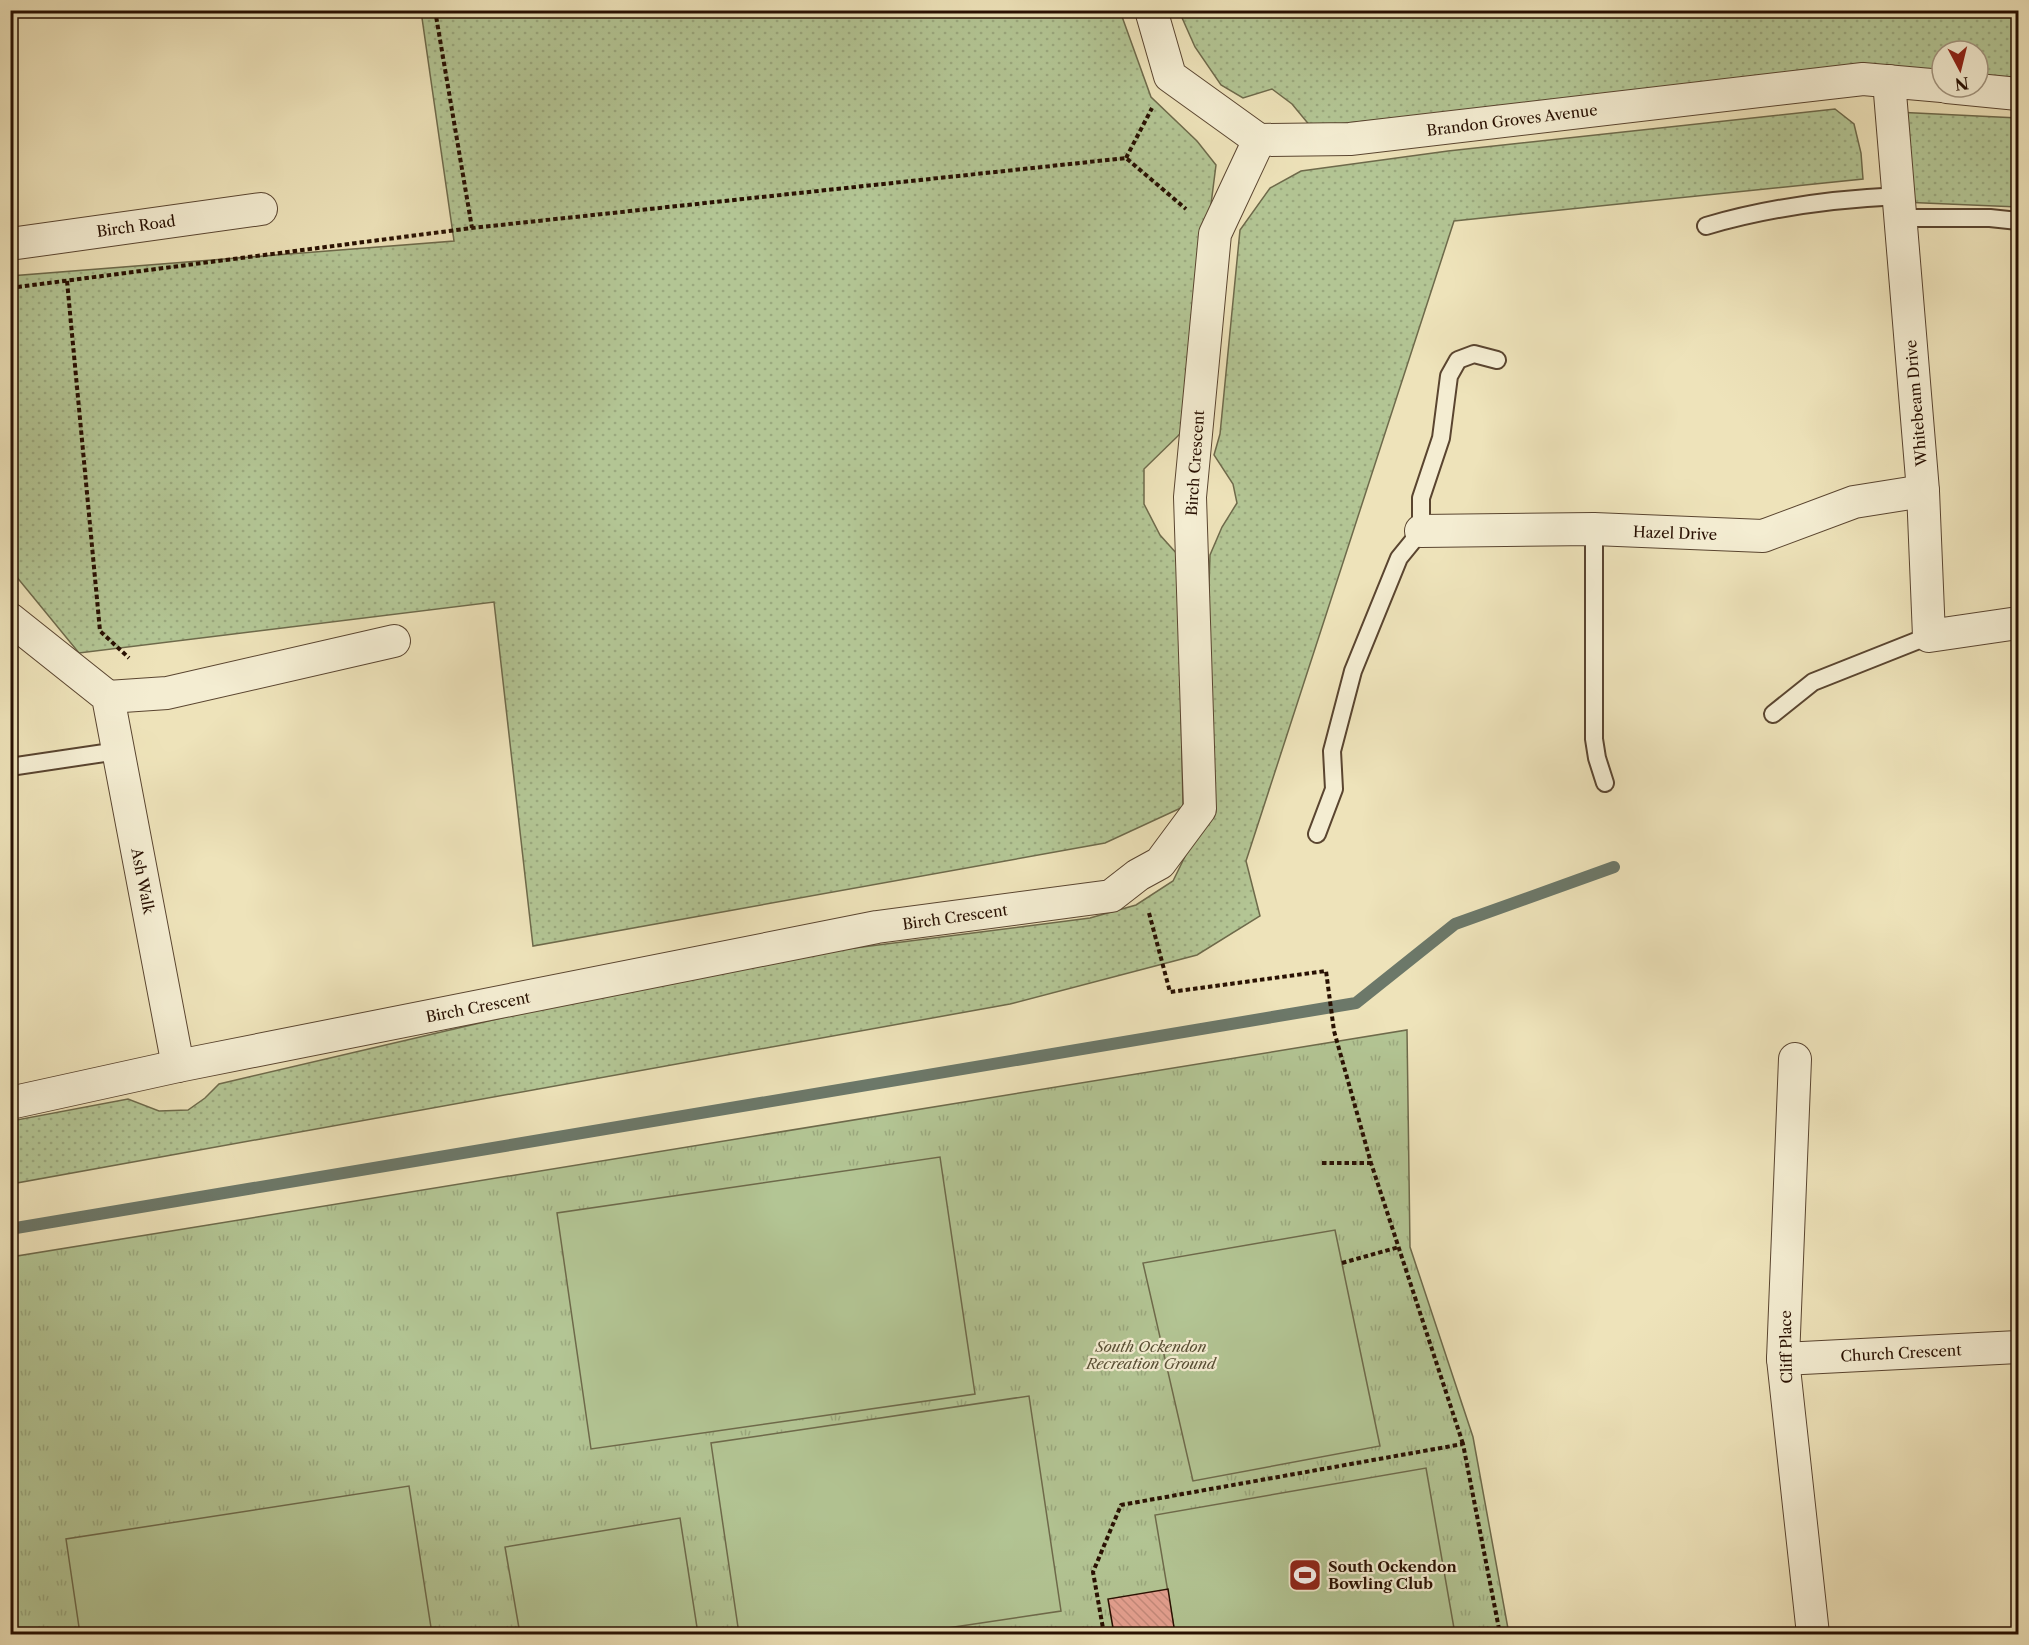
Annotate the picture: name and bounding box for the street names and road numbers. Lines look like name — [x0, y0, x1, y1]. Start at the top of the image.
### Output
street label: Brandon Groves Avenue — [1425, 100, 1599, 140]
street label: Birch Road — [95, 211, 177, 241]
street label: Whitebeam Drive — [1901, 339, 1931, 468]
street label: Birch Crescent — [1182, 409, 1208, 517]
street label: Hazel Drive — [1633, 522, 1717, 544]
street label: Ash Walk — [127, 846, 159, 917]
street label: Birch Crescent — [901, 900, 1009, 934]
street label: Birch Crescent — [424, 987, 532, 1026]
street label: Cliff Place — [1776, 1310, 1796, 1384]
street label: Church Crescent — [1840, 1340, 1963, 1366]

